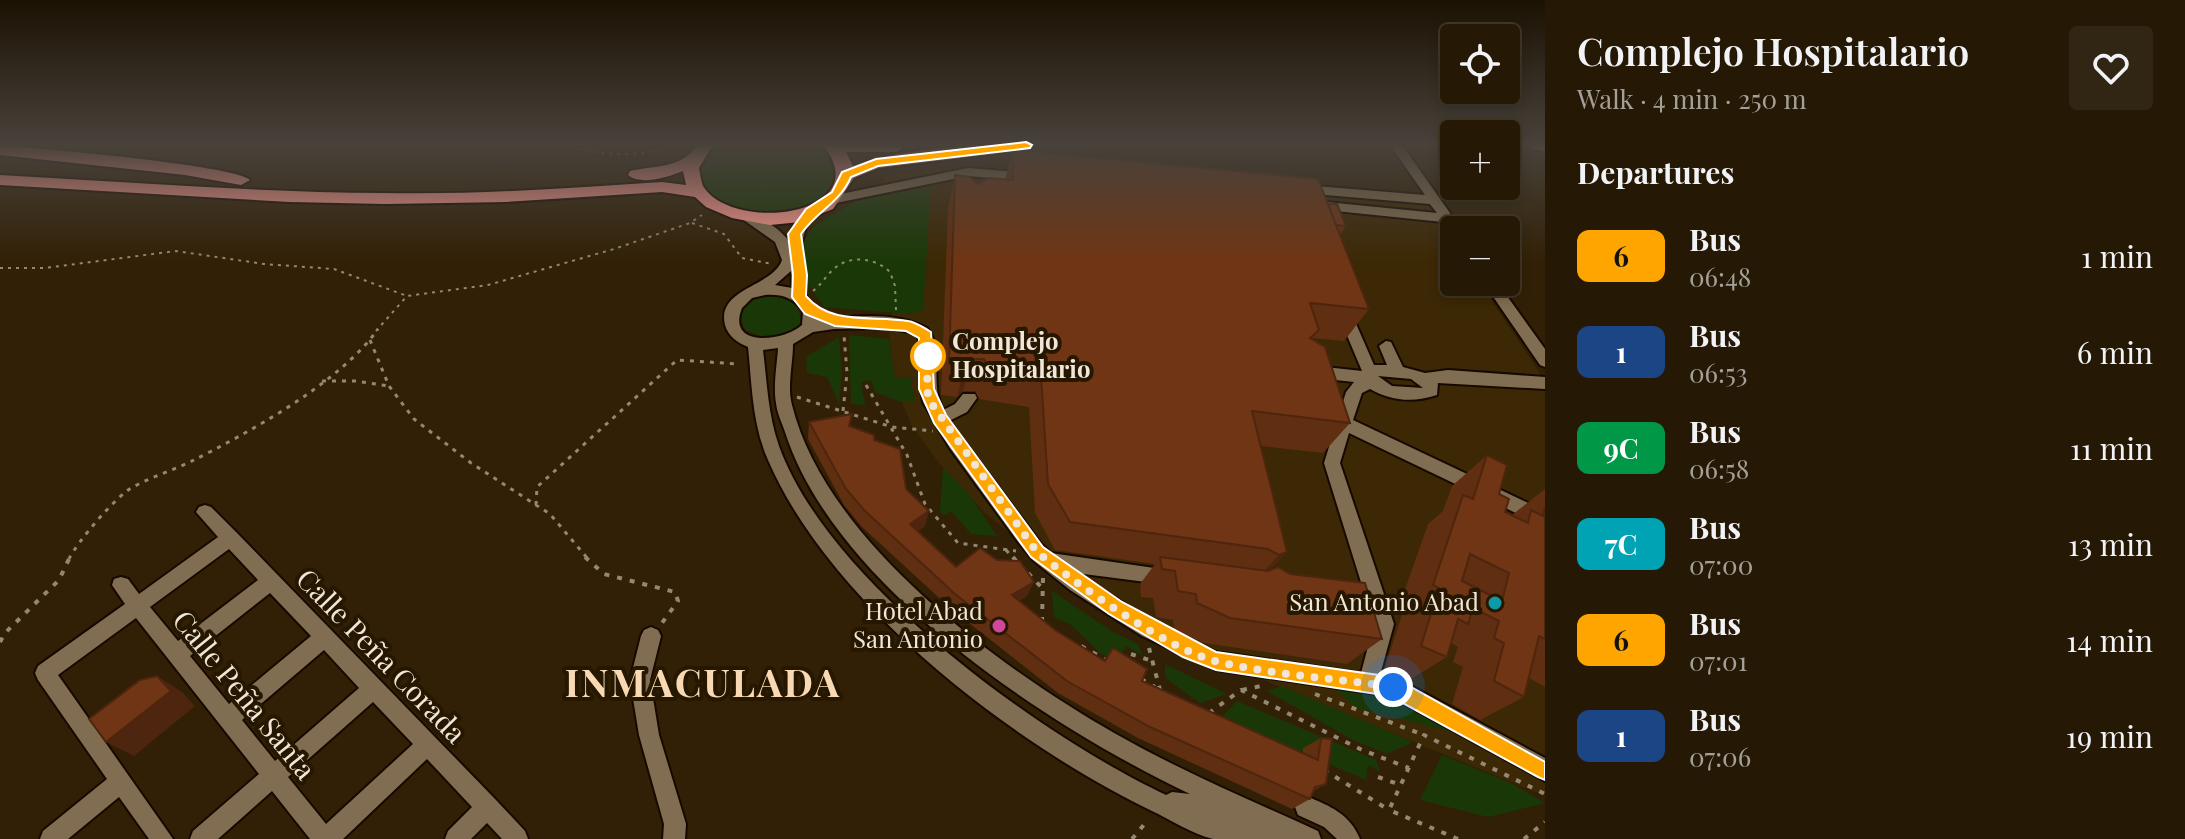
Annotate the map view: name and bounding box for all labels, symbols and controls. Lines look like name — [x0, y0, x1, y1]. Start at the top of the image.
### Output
map controls — [1440, 24, 1520, 296]
button: locate — [1440, 24, 1520, 104]
text: Complejo Hospitalario — [1577, 25, 1969, 76]
button: heart — [2069, 26, 2153, 110]
text: Walk · 4 min · 250 m — [1577, 81, 1807, 116]
button: + — [1440, 120, 1520, 200]
text: Departures — [1577, 152, 1734, 192]
button: − — [1440, 216, 1520, 296]
text: Bus — [1689, 219, 1741, 259]
text: 1 min — [2081, 236, 2153, 276]
text: 6 — [1613, 237, 1629, 274]
text: 06:48 — [1689, 259, 1751, 294]
text: Bus — [1689, 315, 1741, 355]
place label: Complejo Hospitalario — [952, 324, 1090, 384]
text: 6 min — [2077, 332, 2153, 372]
text: 1 — [1616, 333, 1626, 370]
marker: Complejo Hospitalario — [911, 339, 945, 373]
text: 06:53 — [1689, 355, 1747, 390]
text: Bus — [1689, 411, 1741, 451]
text: 11 min — [2070, 428, 2153, 468]
text: 9C — [1603, 429, 1639, 466]
text: 06:58 — [1689, 451, 1749, 486]
text: Bus — [1689, 507, 1741, 547]
text: 13 min — [2068, 524, 2153, 564]
text: 7C — [1605, 525, 1637, 562]
text: 07:00 — [1689, 547, 1753, 582]
street label: Calle Peña Corada — [289, 560, 475, 750]
place label: San Antonio Abad — [1289, 585, 1479, 617]
place label: Hotel Abad San Antonio — [853, 594, 983, 654]
marker: San Antonio Abad — [1486, 594, 1504, 612]
street label: Calle Peña Santa — [166, 602, 325, 786]
text: Bus — [1689, 603, 1741, 643]
marker: Hotel Abad San Antonio — [990, 617, 1008, 635]
text: 14 min — [2066, 620, 2153, 660]
text: 6 — [1613, 621, 1629, 658]
text: 07:01 — [1689, 643, 1747, 678]
district label: INMACULADA — [565, 656, 841, 707]
your location — [1373, 667, 1413, 707]
text: Bus — [1689, 699, 1741, 739]
text: 19 min — [2066, 716, 2153, 756]
text: 1 — [1616, 717, 1626, 754]
text: 07:06 — [1689, 739, 1751, 774]

